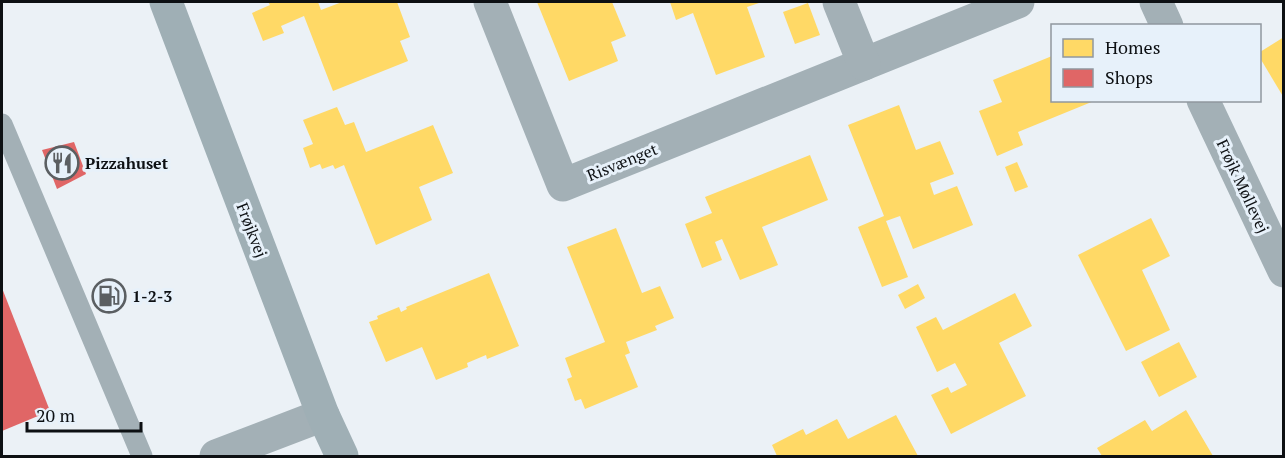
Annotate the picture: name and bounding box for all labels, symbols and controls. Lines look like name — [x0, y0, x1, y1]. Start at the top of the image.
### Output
legend — [1051, 24, 1261, 102]
text: Homes — [1105, 35, 1160, 59]
text: Shops — [1105, 65, 1153, 89]
street label: Frøjk Møllevej — [1212, 136, 1274, 236]
street label: Risvænget — [583, 138, 661, 186]
restaurant icon: Pizzahuset — [44, 145, 80, 181]
place label: Pizzahuset — [85, 152, 169, 174]
street label: Frøjkvej — [232, 199, 272, 261]
fuel station icon: 1-2-3 — [91, 278, 127, 314]
place label: 1-2-3 — [132, 285, 172, 307]
scale bar — [27, 395, 141, 433]
text: 20 m — [36, 403, 76, 427]

